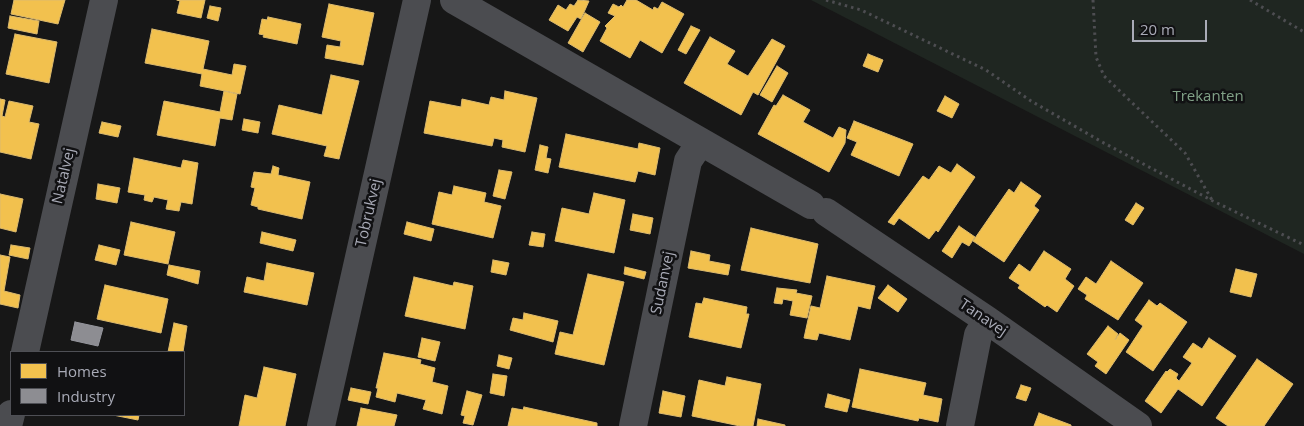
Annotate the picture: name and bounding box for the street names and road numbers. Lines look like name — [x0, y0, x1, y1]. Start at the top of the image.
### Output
street label: Natalvej — [49, 146, 79, 206]
street label: Tobrukvej — [352, 177, 386, 249]
street label: Sudanvej — [648, 250, 678, 316]
street label: Tanavej — [956, 295, 1010, 341]

